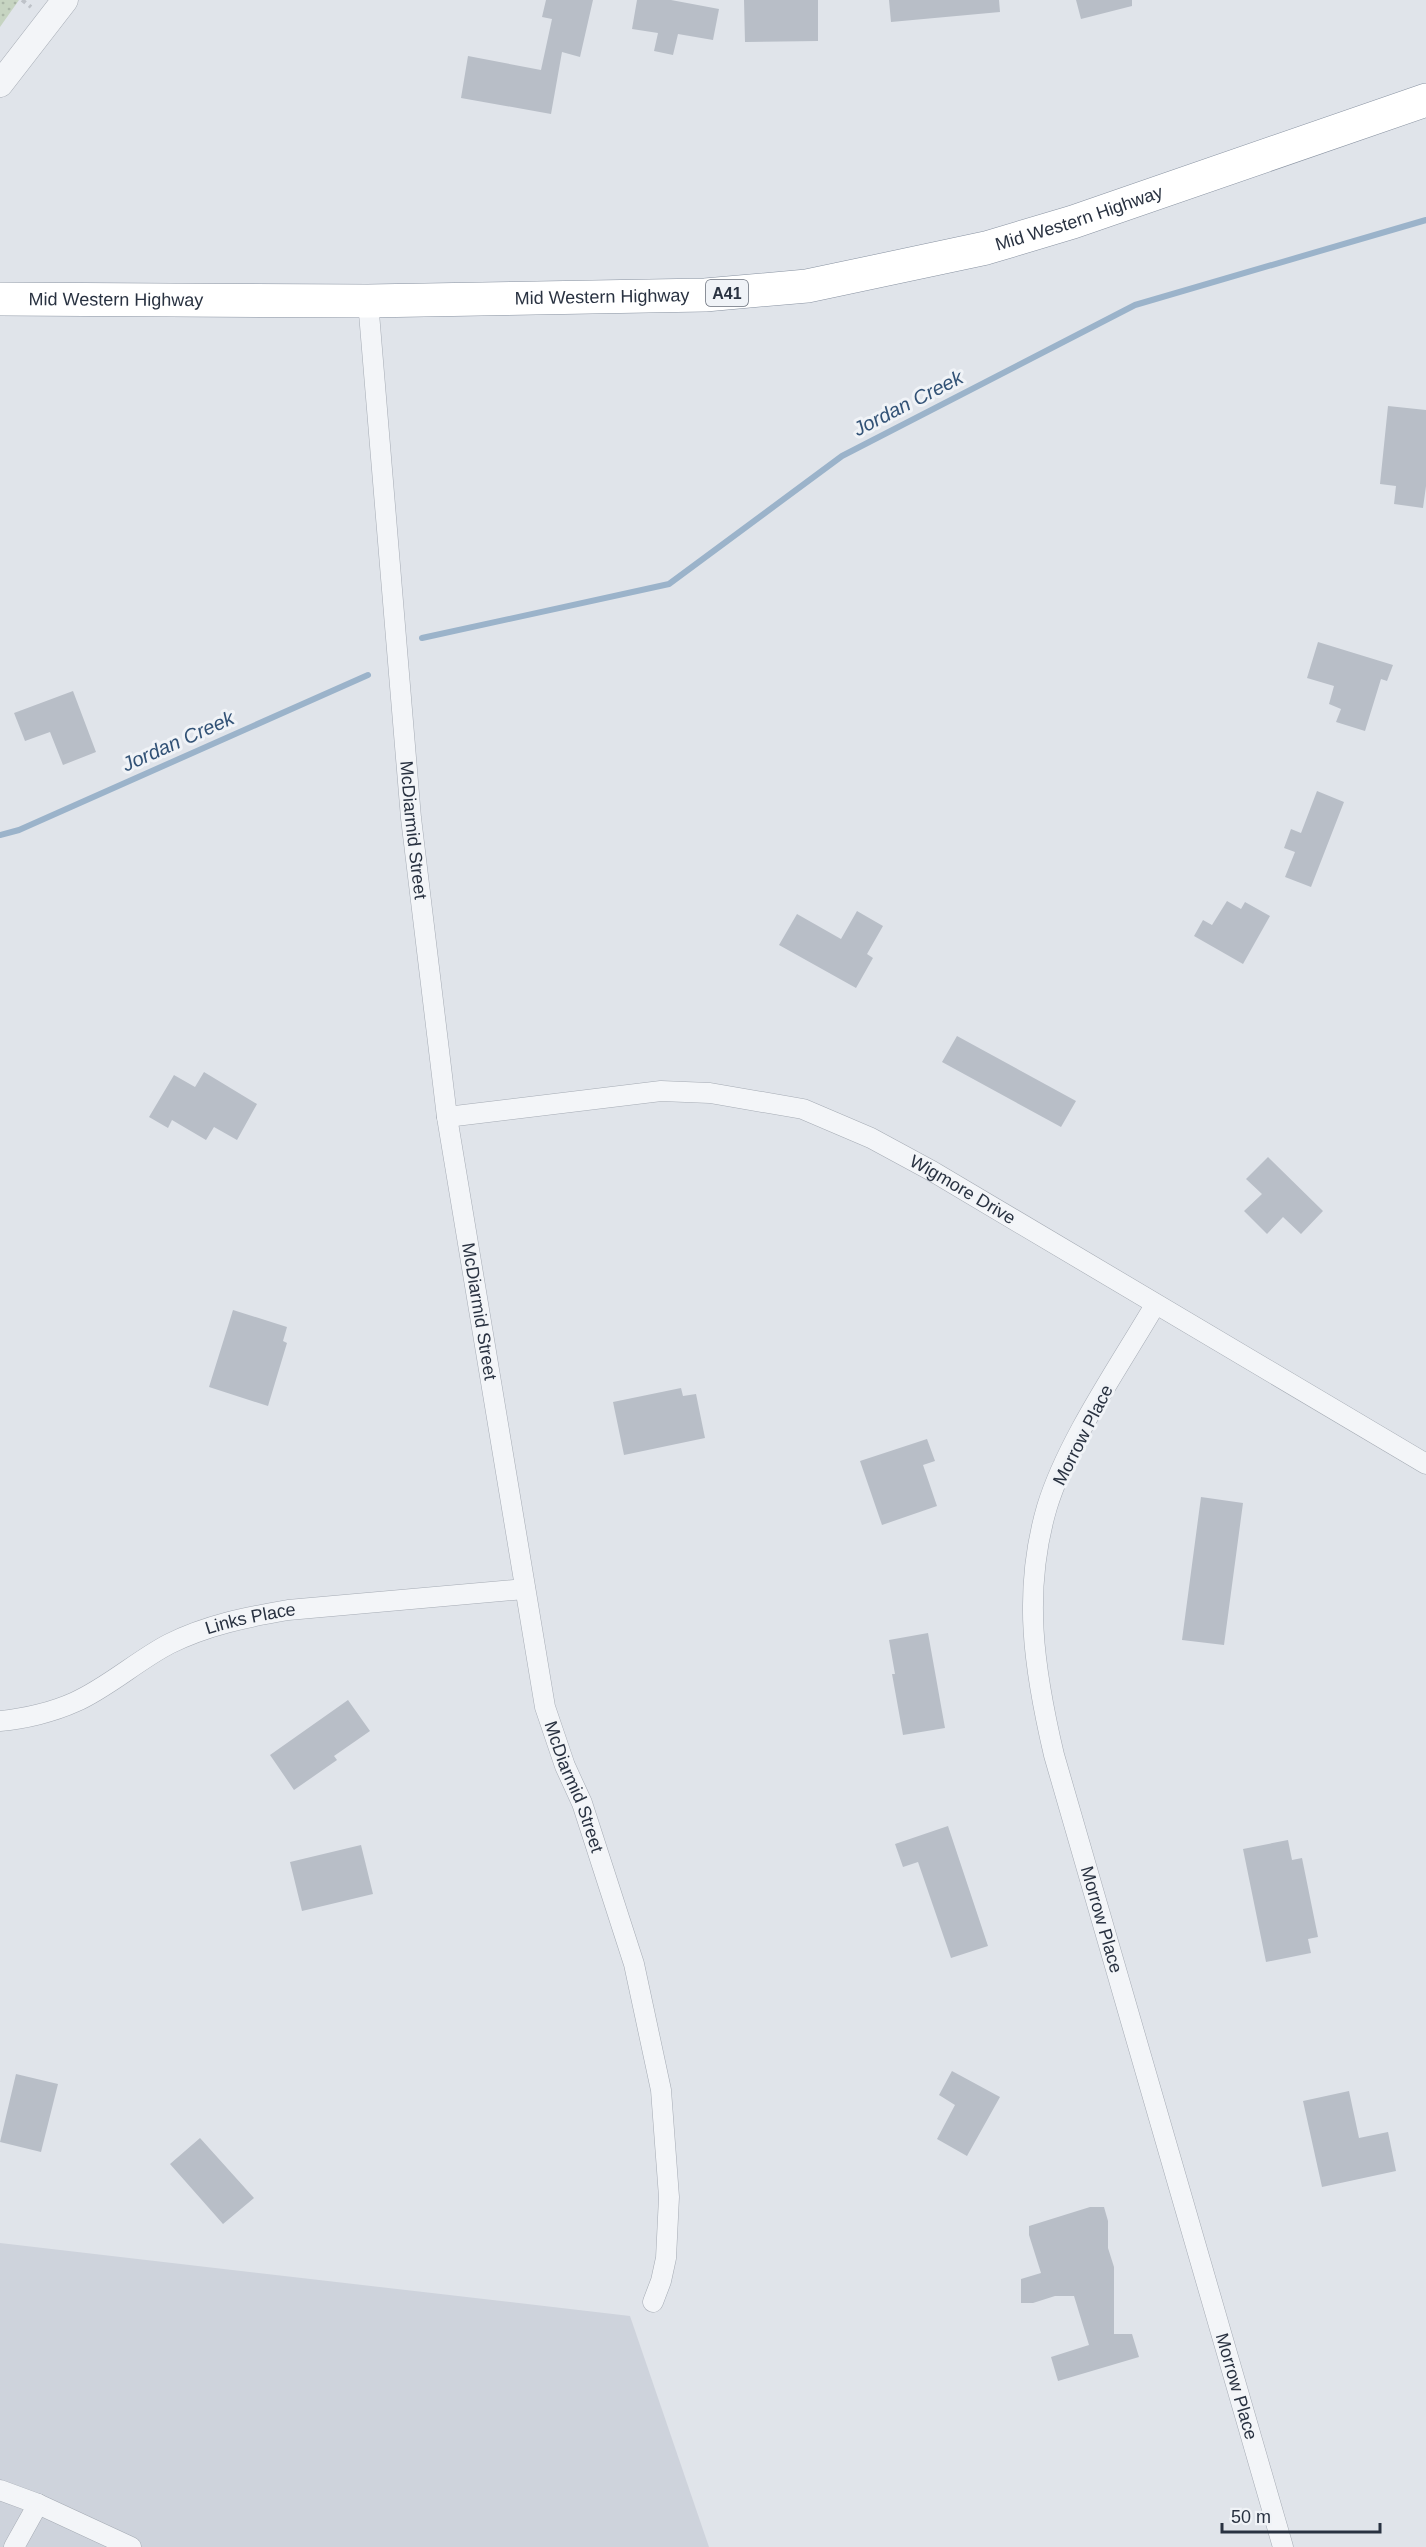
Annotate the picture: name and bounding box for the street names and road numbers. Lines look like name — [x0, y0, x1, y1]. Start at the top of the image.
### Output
street label: Mid Western Highway — [993, 182, 1165, 255]
road number: A41 — [706, 280, 748, 306]
street label: Mid Western Highway — [514, 285, 690, 308]
street label: Mid Western Highway — [29, 289, 203, 310]
street label: McDiarmid Street — [396, 760, 431, 900]
street label: Wigmore Drive — [906, 1151, 1019, 1228]
street label: McDiarmid Street — [458, 1241, 501, 1382]
street label: Morrow Place — [1049, 1381, 1117, 1489]
street label: Links Place — [203, 1599, 296, 1638]
street label: McDiarmid Street — [540, 1718, 607, 1855]
street label: Morrow Place — [1077, 1864, 1126, 1975]
street label: Morrow Place — [1212, 2331, 1261, 2442]

